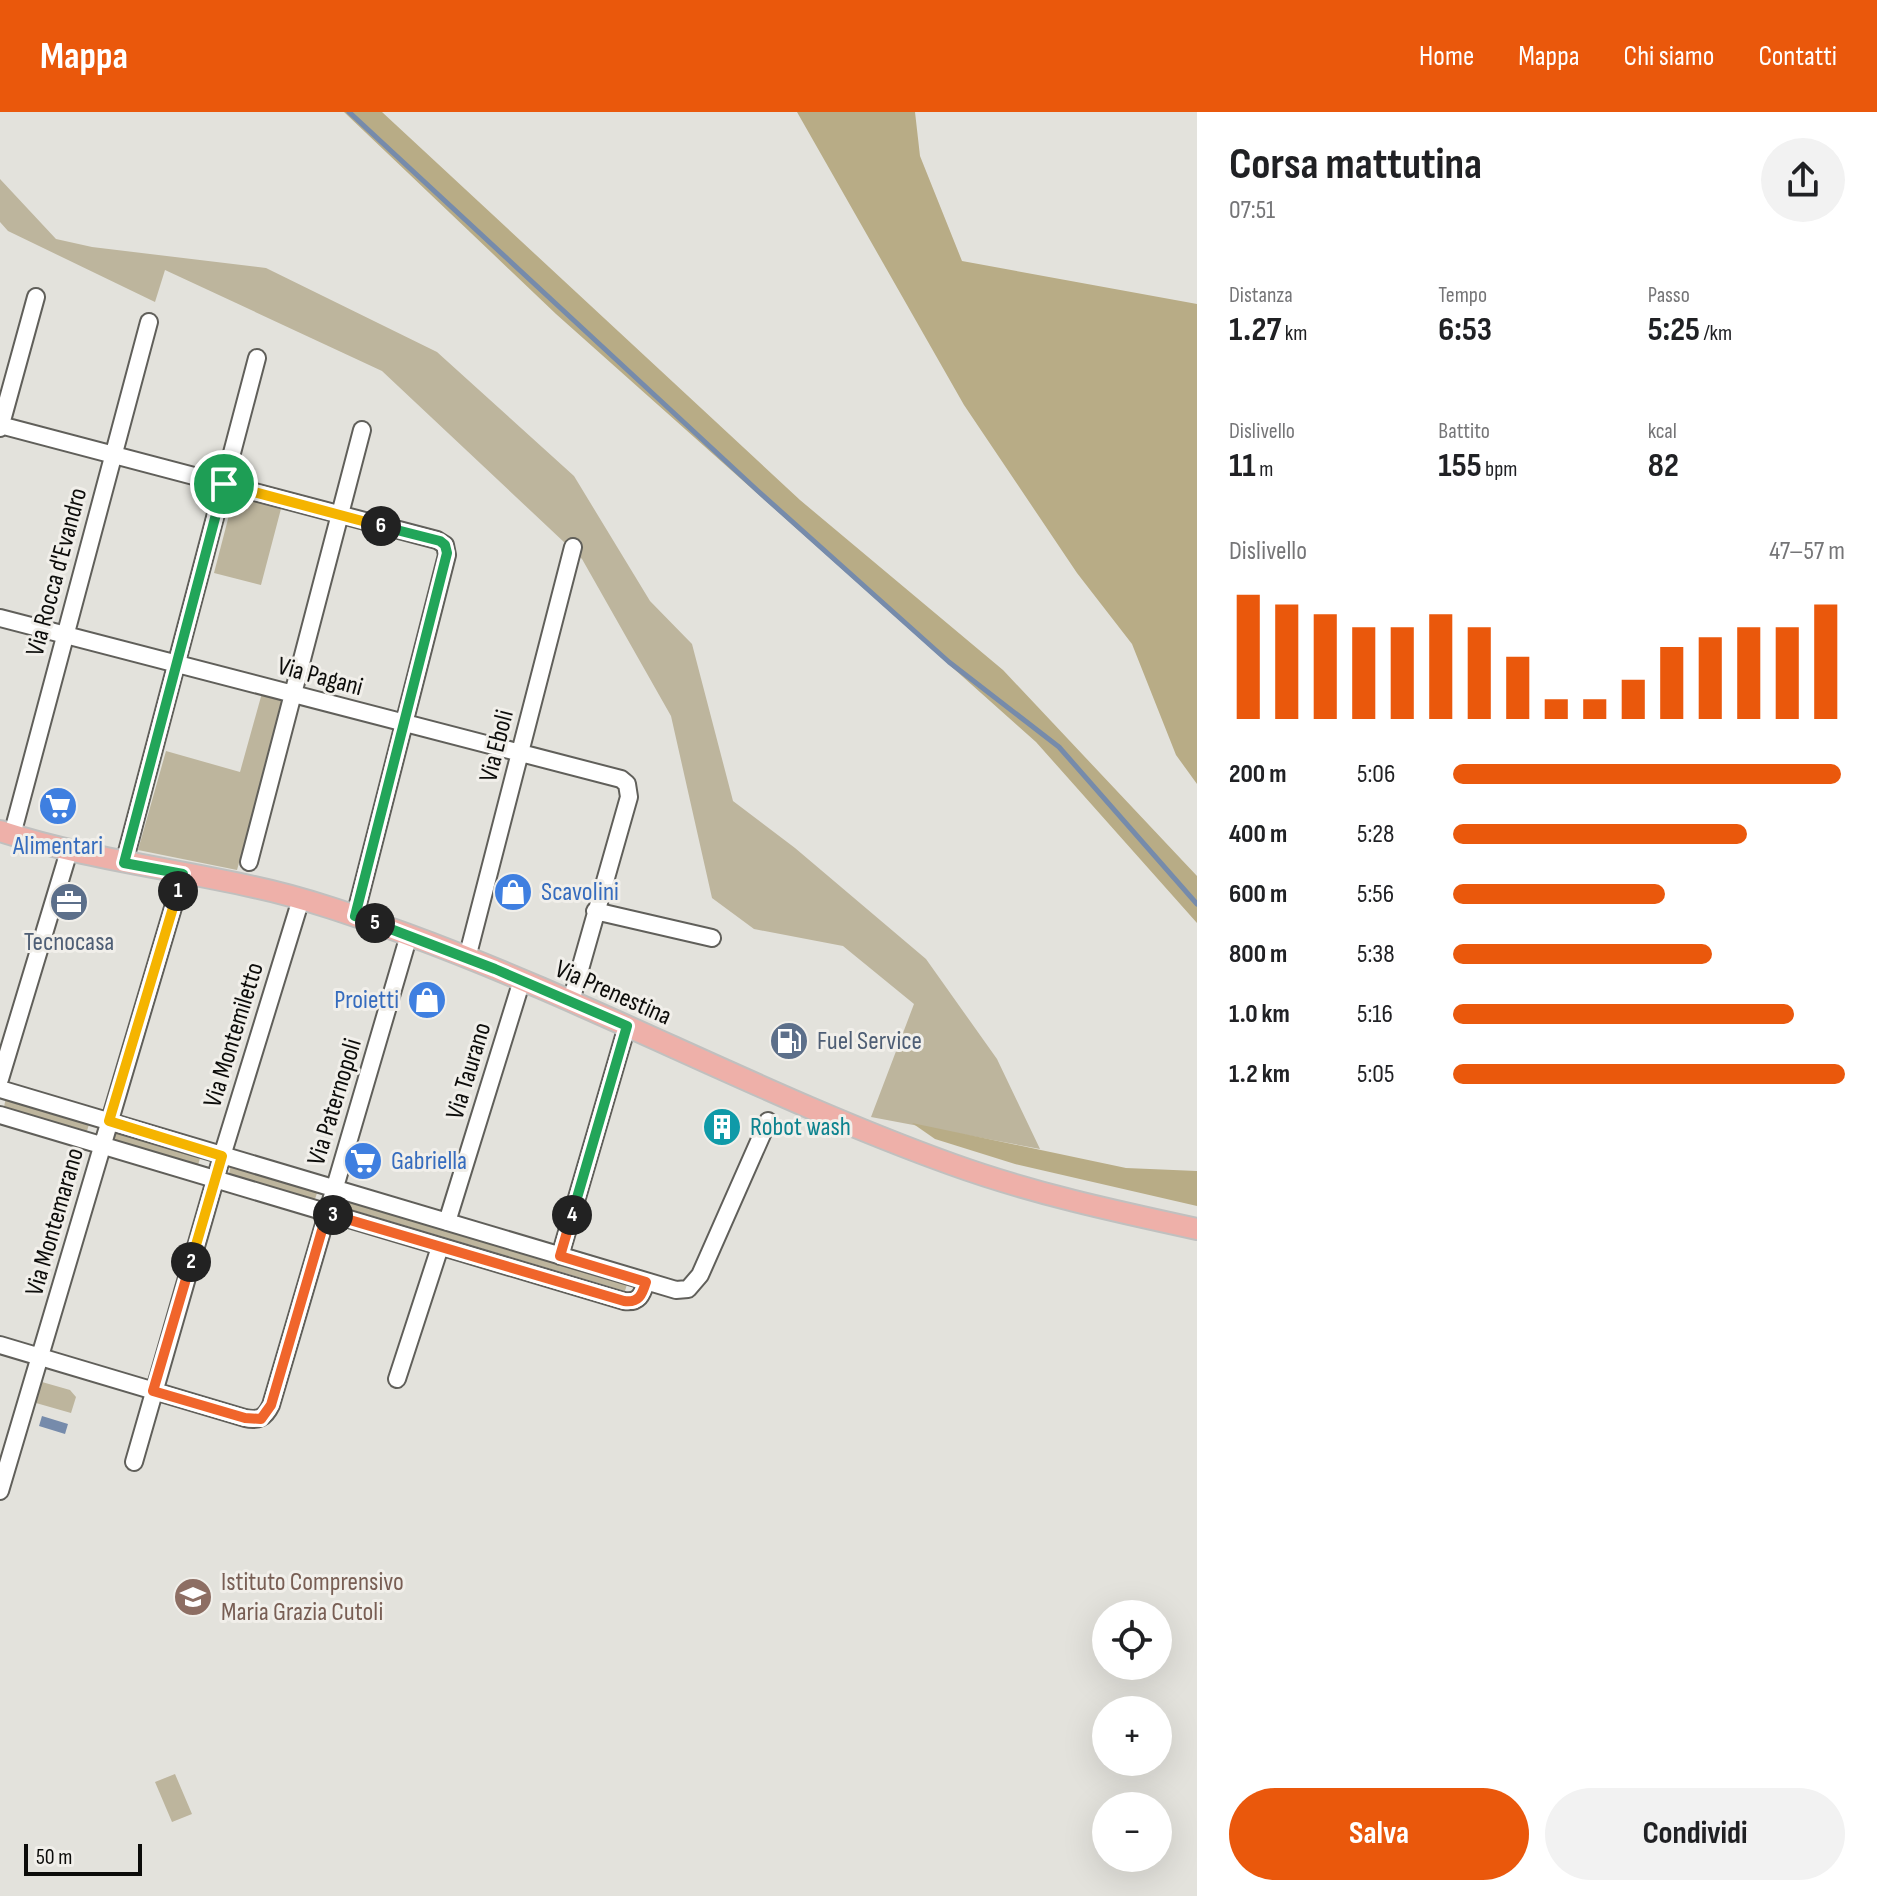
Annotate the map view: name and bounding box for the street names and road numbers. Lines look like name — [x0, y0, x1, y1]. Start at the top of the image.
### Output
street label: Via Rocca d'Evandro — [20, 485, 94, 659]
street label: Via Pagani — [274, 651, 366, 703]
street label: Via Eboli — [473, 707, 521, 785]
street label: Via Prenestina — [550, 954, 676, 1032]
street label: Via Montemiletto — [197, 959, 271, 1111]
street label: Via Taurano — [440, 1019, 498, 1123]
street label: Via Paternopoli — [301, 1035, 369, 1169]
street label: Via Montemarano — [19, 1145, 91, 1299]

